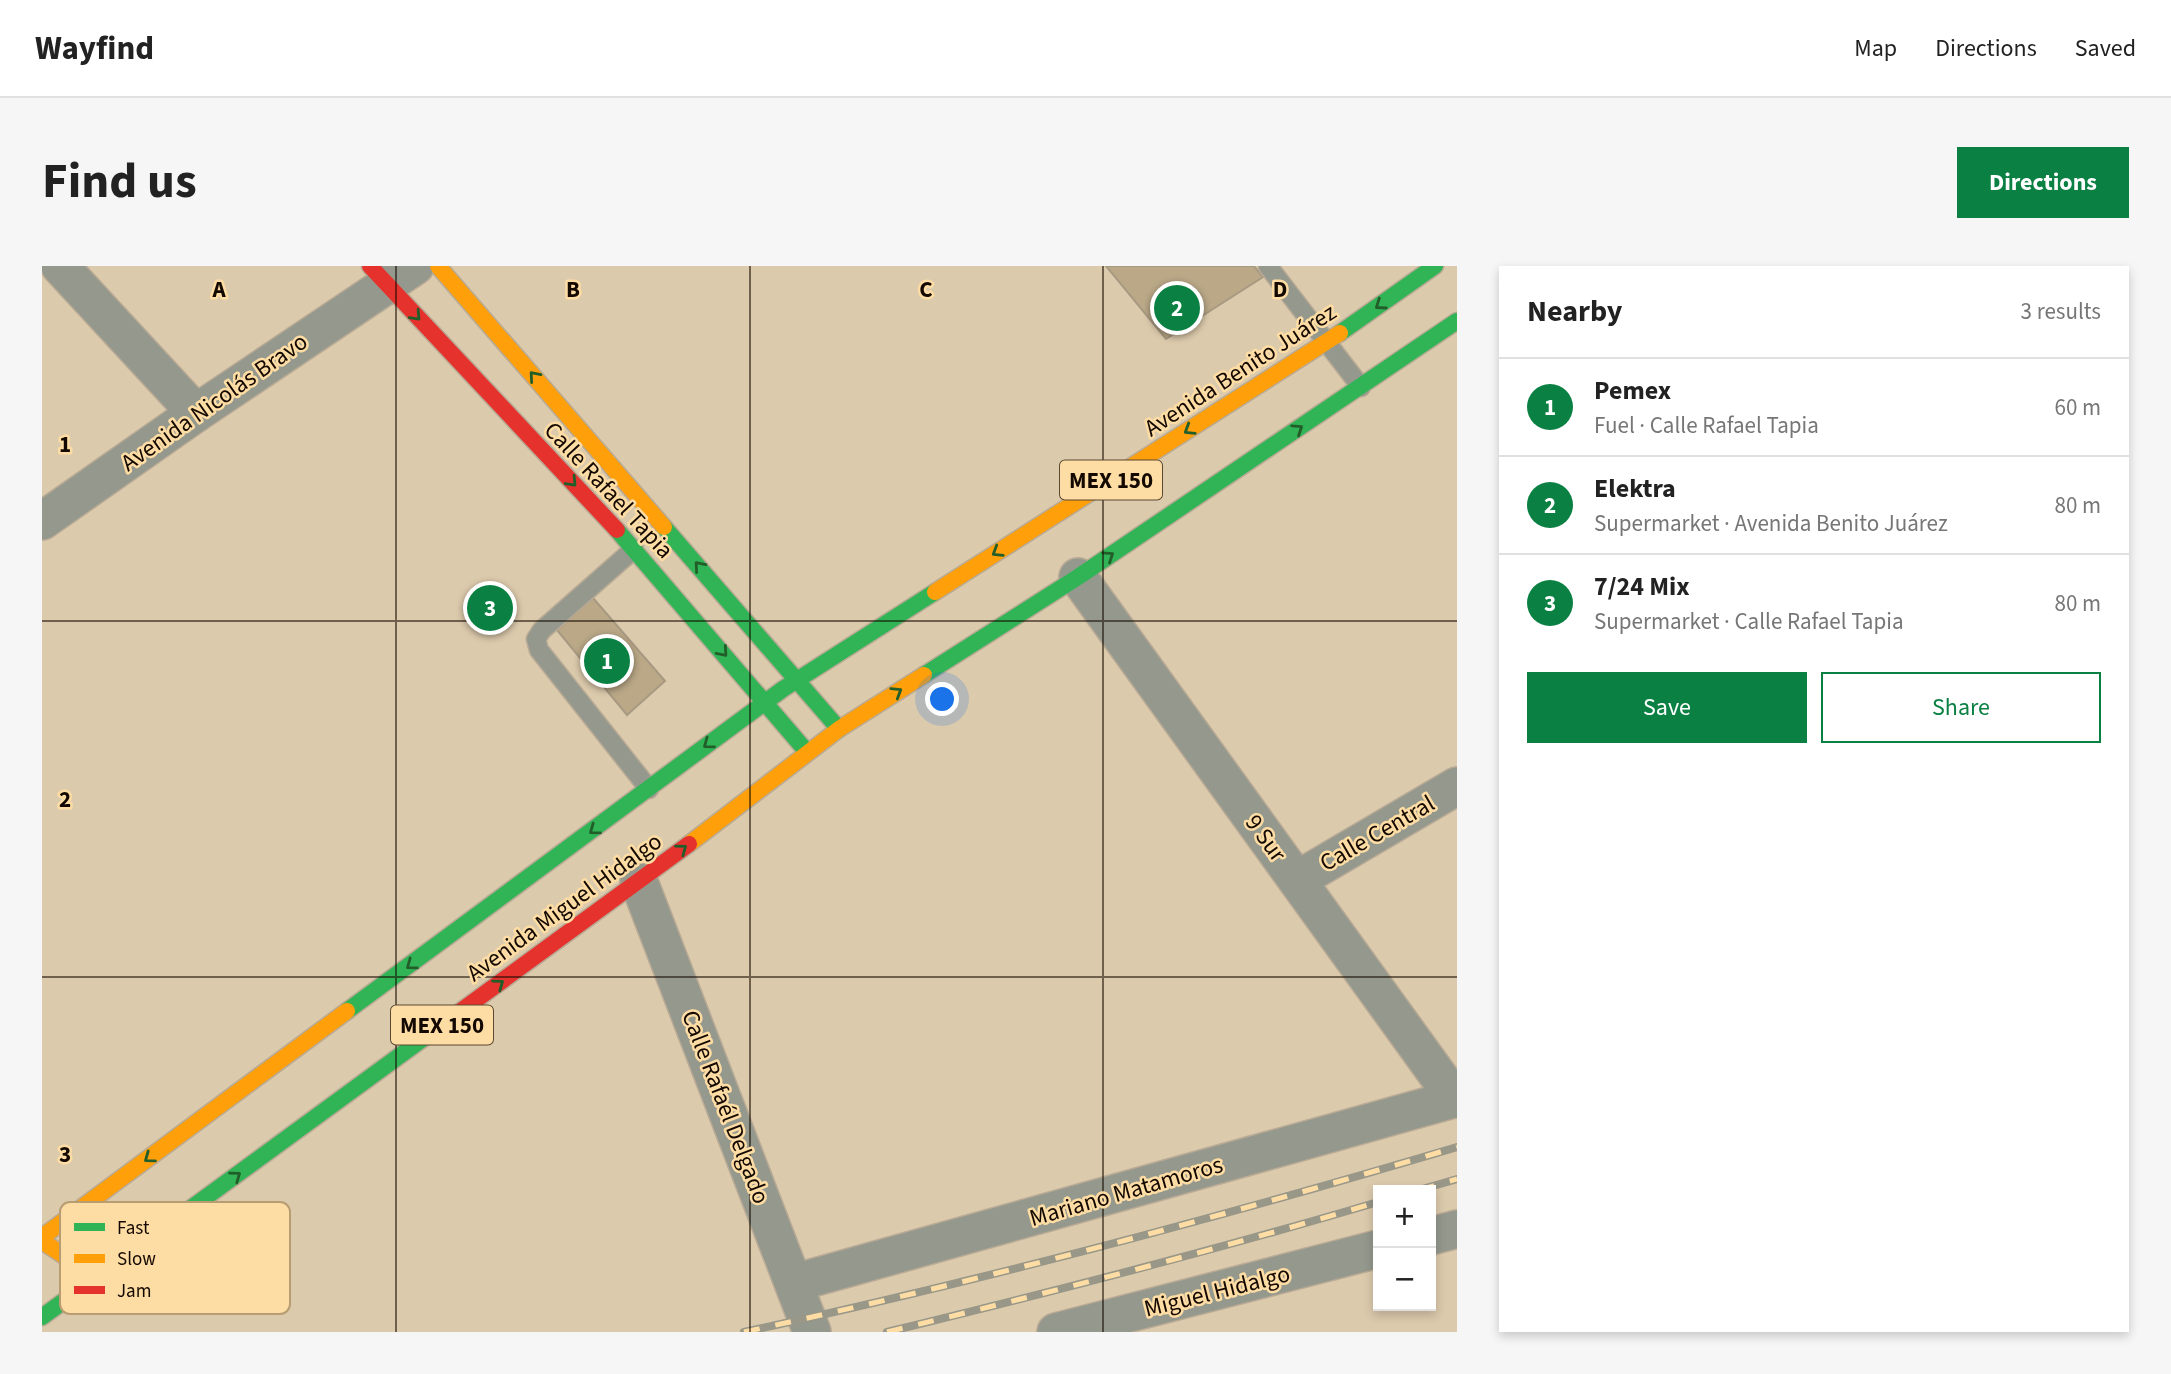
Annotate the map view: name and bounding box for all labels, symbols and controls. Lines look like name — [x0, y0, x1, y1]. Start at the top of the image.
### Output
text: Wayfind — [35, 25, 154, 72]
text: Map — [1854, 31, 1897, 66]
text: Directions — [1935, 31, 2037, 66]
text: Saved — [2075, 31, 2136, 66]
text: Find us — [42, 147, 197, 217]
button: Directions — [1957, 147, 2129, 218]
text: A — [211, 273, 226, 306]
text: B — [566, 273, 580, 306]
text: C — [919, 273, 933, 306]
text: D — [1273, 273, 1287, 306]
pin: 2 — [1154, 282, 1200, 334]
text: Nearby — [1527, 290, 1622, 333]
street label: Avenida Benito Juárez — [1137, 295, 1343, 446]
text: 3 results — [2021, 295, 2101, 328]
one-way arrow — [1374, 297, 1387, 310]
one-way arrow — [408, 308, 420, 321]
street label: Avenida Nicolás Bravo — [114, 325, 315, 480]
one-way arrow — [529, 371, 542, 384]
text: Pemex — [1594, 372, 1671, 409]
text: 1 — [1544, 391, 1556, 424]
text: 60 m — [2054, 391, 2101, 424]
text: Fuel · Calle Rafael Tapia — [1594, 409, 1819, 442]
street label: Calle Rafael Tapia — [536, 414, 682, 567]
one-way arrow — [1184, 421, 1197, 434]
one-way arrow — [1290, 424, 1303, 437]
text: 1 — [59, 428, 71, 461]
road number: MEX 150 — [1060, 461, 1162, 500]
text: Elektra — [1594, 470, 1676, 507]
one-way arrow — [563, 474, 576, 487]
text: 2 — [1544, 489, 1556, 522]
text: 80 m — [2054, 489, 2101, 522]
text: Supermarket · Avenida Benito Juárez — [1594, 507, 1948, 540]
one-way arrow — [992, 543, 1005, 556]
one-way arrow — [1101, 552, 1114, 564]
one-way arrow — [695, 561, 707, 574]
text: 7/24 Mix — [1594, 568, 1690, 605]
pin: 3 — [467, 582, 513, 634]
text: 3 — [1544, 587, 1556, 620]
text: 80 m — [2054, 587, 2101, 620]
text: Supermarket · Calle Rafael Tapia — [1594, 605, 1903, 638]
pin: 1 — [584, 635, 630, 687]
one-way arrow — [715, 644, 727, 657]
button: Save — [1527, 672, 1807, 743]
button: Share — [1821, 672, 2101, 743]
your location — [925, 682, 959, 716]
one-way arrow — [889, 688, 902, 701]
one-way arrow — [704, 736, 716, 749]
text: 2 — [59, 783, 71, 816]
street label: Calle Central — [1313, 786, 1441, 880]
street label: 9 Sur — [1236, 807, 1295, 870]
one-way arrow — [589, 821, 602, 834]
street label: Avenida Miguel Hidalgo — [459, 824, 669, 990]
one-way arrow — [674, 844, 686, 857]
one-way arrow — [406, 956, 419, 969]
one-way arrow — [491, 980, 504, 992]
street label: Calle Rafaél Delgado — [673, 1005, 779, 1209]
road number: MEX 150 — [391, 1006, 493, 1044]
text: 3 — [59, 1138, 71, 1171]
street label: Mariano Matamoros — [1025, 1147, 1227, 1236]
one-way arrow — [144, 1150, 157, 1162]
one-way arrow — [228, 1172, 241, 1184]
map controls — [1373, 1185, 1436, 1311]
button: + — [1373, 1185, 1436, 1248]
legend — [60, 1202, 290, 1314]
text: Fast — [117, 1215, 150, 1242]
text: Slow — [117, 1246, 156, 1273]
button: − — [1373, 1248, 1436, 1311]
street label: Miguel Hidalgo — [1141, 1256, 1294, 1327]
text: Jam — [117, 1278, 151, 1305]

